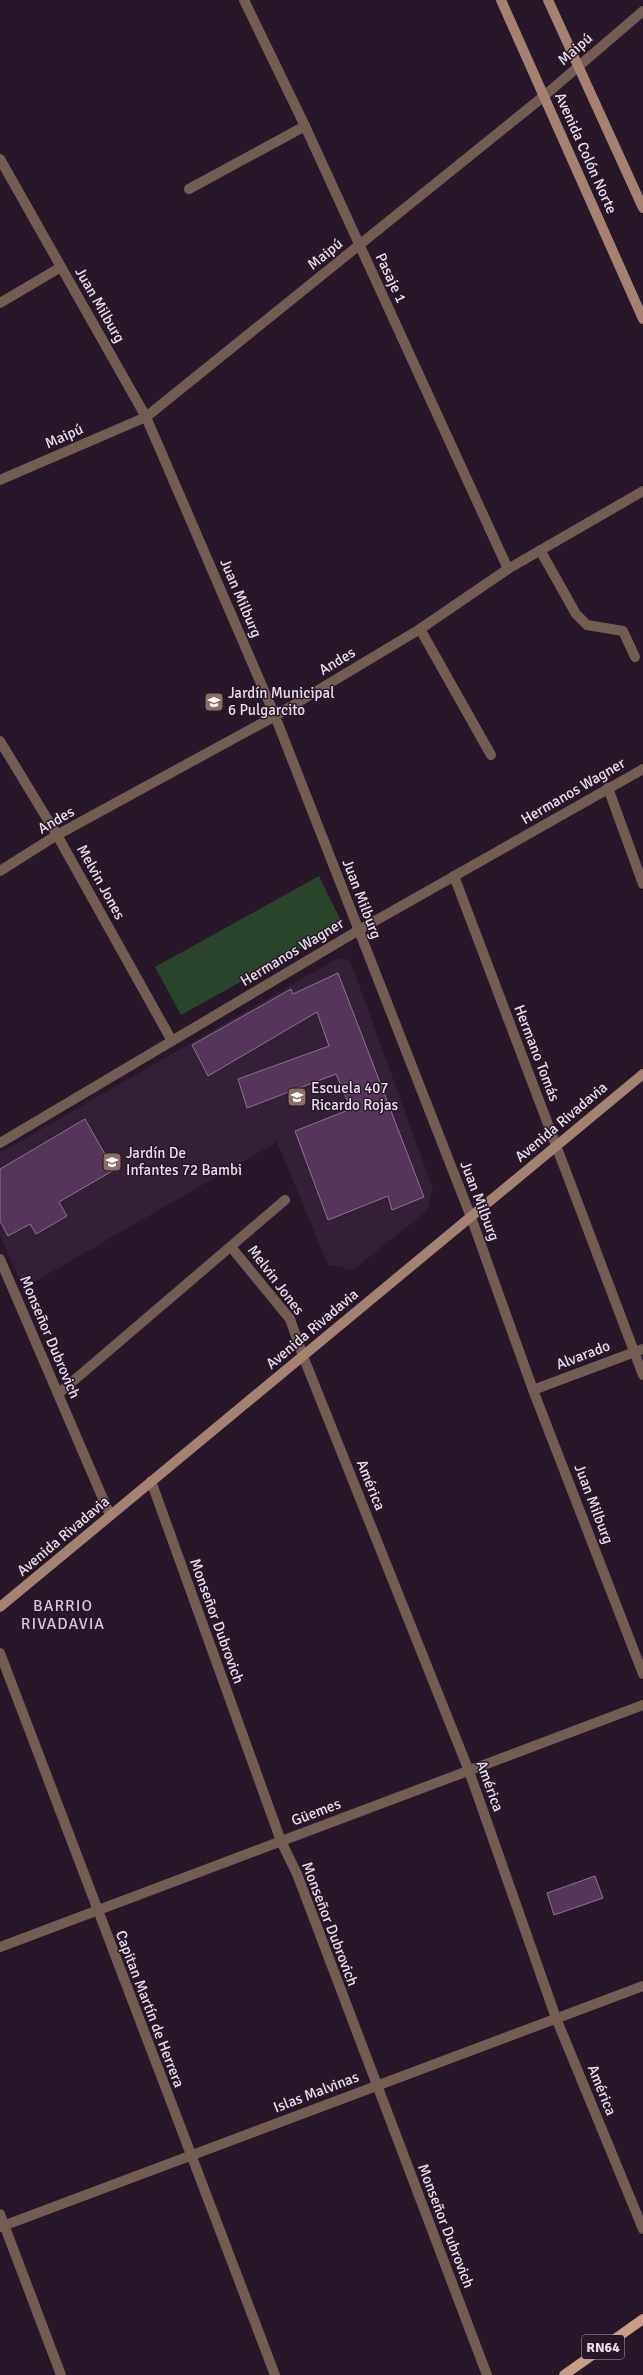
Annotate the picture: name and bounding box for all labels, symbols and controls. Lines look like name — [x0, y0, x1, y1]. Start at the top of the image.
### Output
street label: Maipú — [554, 29, 596, 69]
street label: Avenida Colón Norte — [551, 90, 621, 216]
street label: Maipú — [304, 234, 346, 274]
street label: Pasaje 1 — [372, 250, 410, 306]
street label: Juan Milburg — [71, 264, 129, 346]
street label: Maipú — [42, 420, 86, 452]
street label: Juan Milburg — [216, 556, 266, 640]
street label: Andes — [315, 643, 359, 679]
place label: Jardín Municipal 6 Pulgarcito — [228, 684, 335, 719]
school or university icon: Jardín Municipal 6 Pulgarcito — [203, 691, 225, 713]
street label: Hermanos Wagner — [518, 754, 629, 828]
street label: Andes — [34, 802, 78, 838]
street label: Melvin Jones — [73, 841, 129, 923]
street label: Juan Milburg — [339, 857, 385, 942]
street label: Hermanos Wagner — [237, 914, 347, 990]
street label: Hermano Tomás — [510, 1002, 564, 1104]
street label: Avenida Rivadavia — [511, 1078, 611, 1166]
place label: Escuela 407 Ricardo Rojas — [311, 1079, 399, 1114]
school or university icon: Escuela 407 Ricardo Rojas — [286, 1086, 308, 1108]
place label: Jardín De Infantes 72 Bambi — [126, 1144, 242, 1179]
school or university icon: Jardín De Infantes 72 Bambi — [101, 1151, 123, 1173]
street label: Juan Milburg — [457, 1159, 503, 1244]
street label: Melvin Jones — [244, 1242, 308, 1319]
street label: Monseñor Dubrovich — [16, 1273, 84, 1401]
street label: Avenida Rivadavia — [262, 1285, 362, 1373]
street label: Alvarado — [553, 1336, 613, 1374]
street label: América — [353, 1457, 389, 1513]
street label: Juan Milburg — [571, 1462, 617, 1547]
street label: Avenida Rivadavia — [13, 1492, 113, 1580]
street label: Monseñor Dubrovich — [186, 1556, 248, 1686]
district label: BARRIO RIVADAVIA — [21, 1596, 105, 1634]
street label: América — [472, 1758, 508, 1814]
street label: Güemes — [289, 1794, 344, 1830]
street label: Monseñor Dubrovich — [298, 1859, 362, 1989]
street label: Capitan Martín de Herrera — [112, 1928, 188, 2090]
street label: América — [584, 2062, 620, 2118]
street label: Islas Malvinas — [271, 2067, 362, 2117]
street label: Monseñor Dubrovich — [414, 2161, 478, 2291]
road number: RN64 — [582, 2335, 624, 2359]

